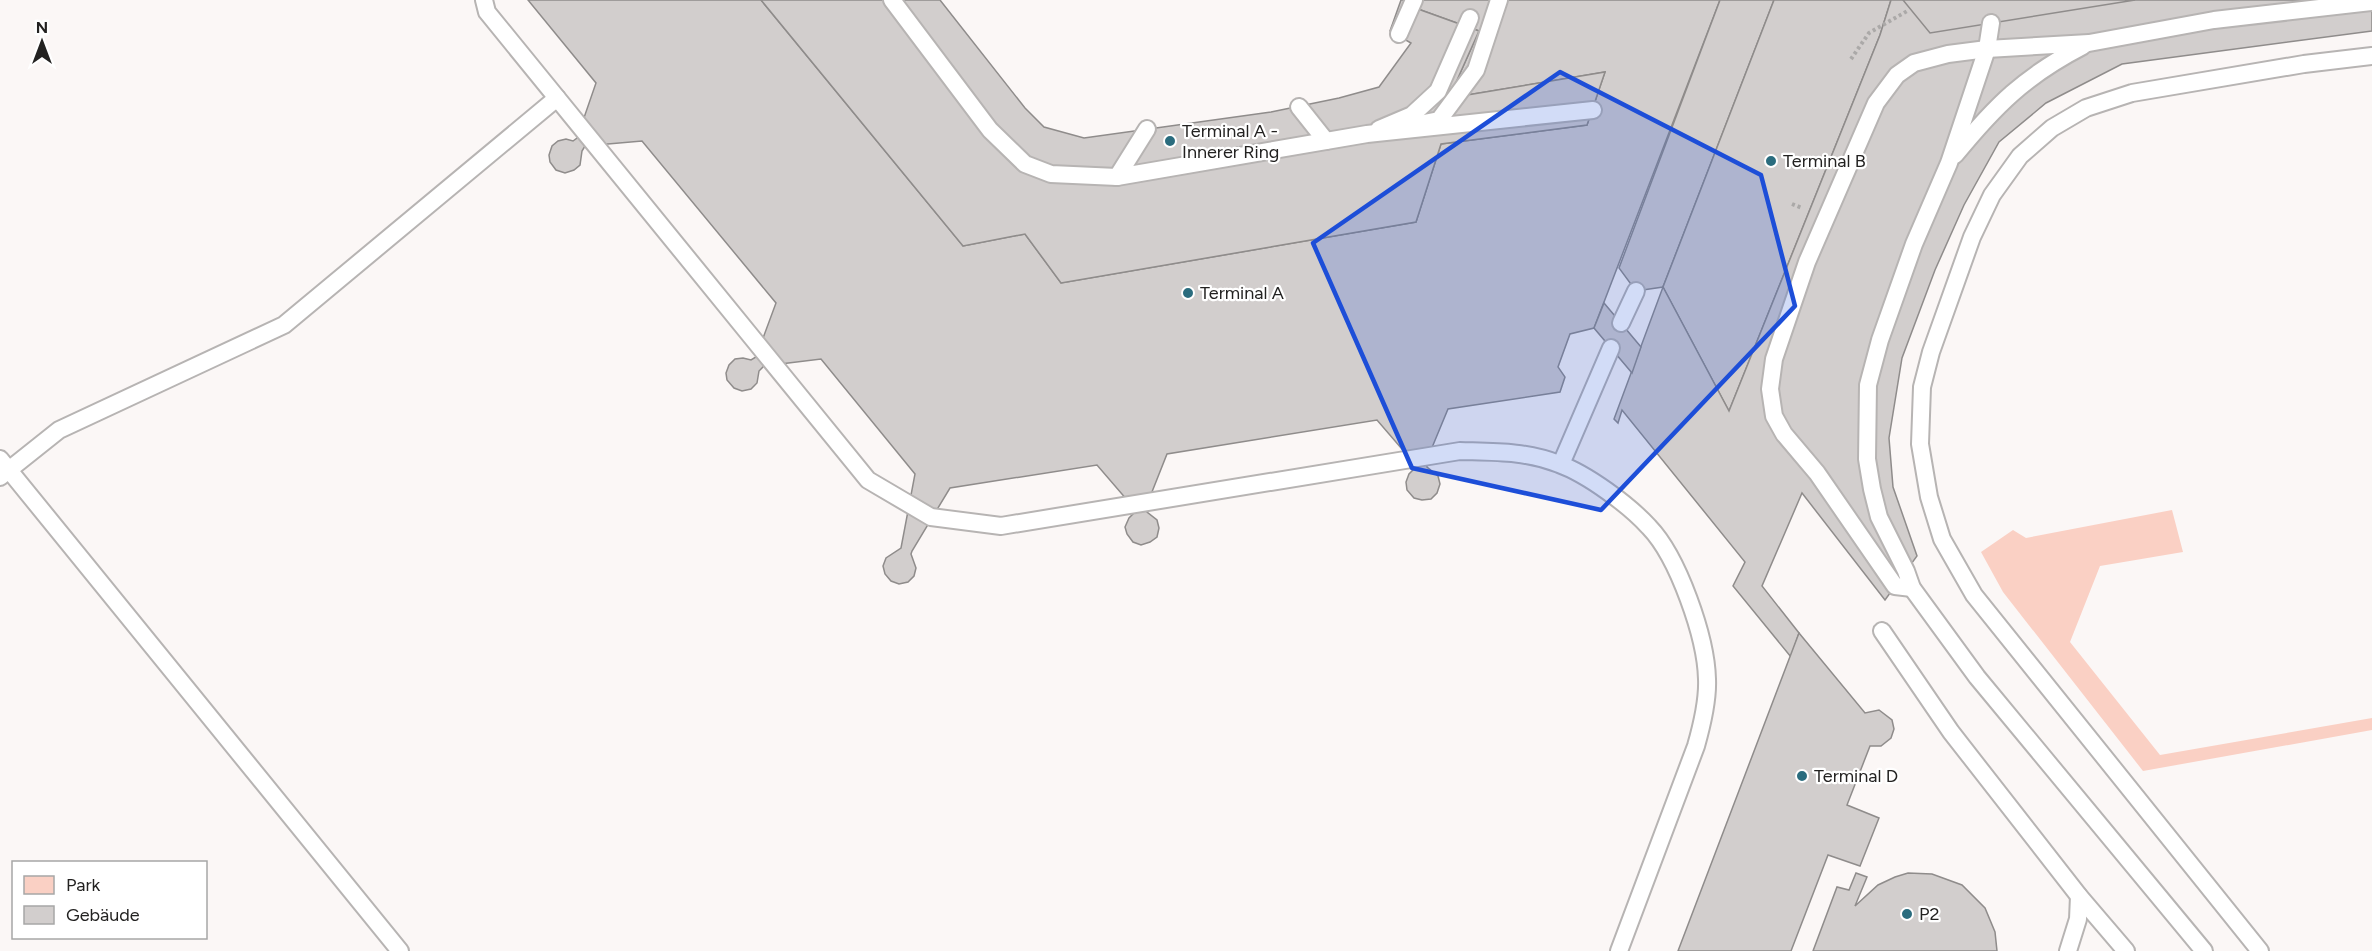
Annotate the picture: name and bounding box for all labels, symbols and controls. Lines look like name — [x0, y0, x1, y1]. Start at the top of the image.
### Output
north arrow — [12, 12, 72, 72]
text: N — [36, 18, 48, 37]
place label: Terminal A - Innerer Ring — [1182, 120, 1279, 163]
marker: Terminal A - Innerer Ring — [1163, 134, 1177, 148]
place label: Terminal B — [1783, 150, 1866, 172]
marker: Terminal B — [1764, 154, 1778, 168]
place label: Terminal A — [1200, 282, 1284, 304]
marker: Terminal A — [1181, 286, 1195, 300]
place label: Terminal D — [1814, 765, 1898, 787]
marker: Terminal D — [1795, 769, 1809, 783]
legend — [12, 861, 207, 939]
text: Park — [66, 874, 101, 896]
place label: P2 — [1919, 903, 1939, 925]
text: Gebäude — [66, 904, 140, 926]
marker: P2 — [1900, 907, 1914, 921]

